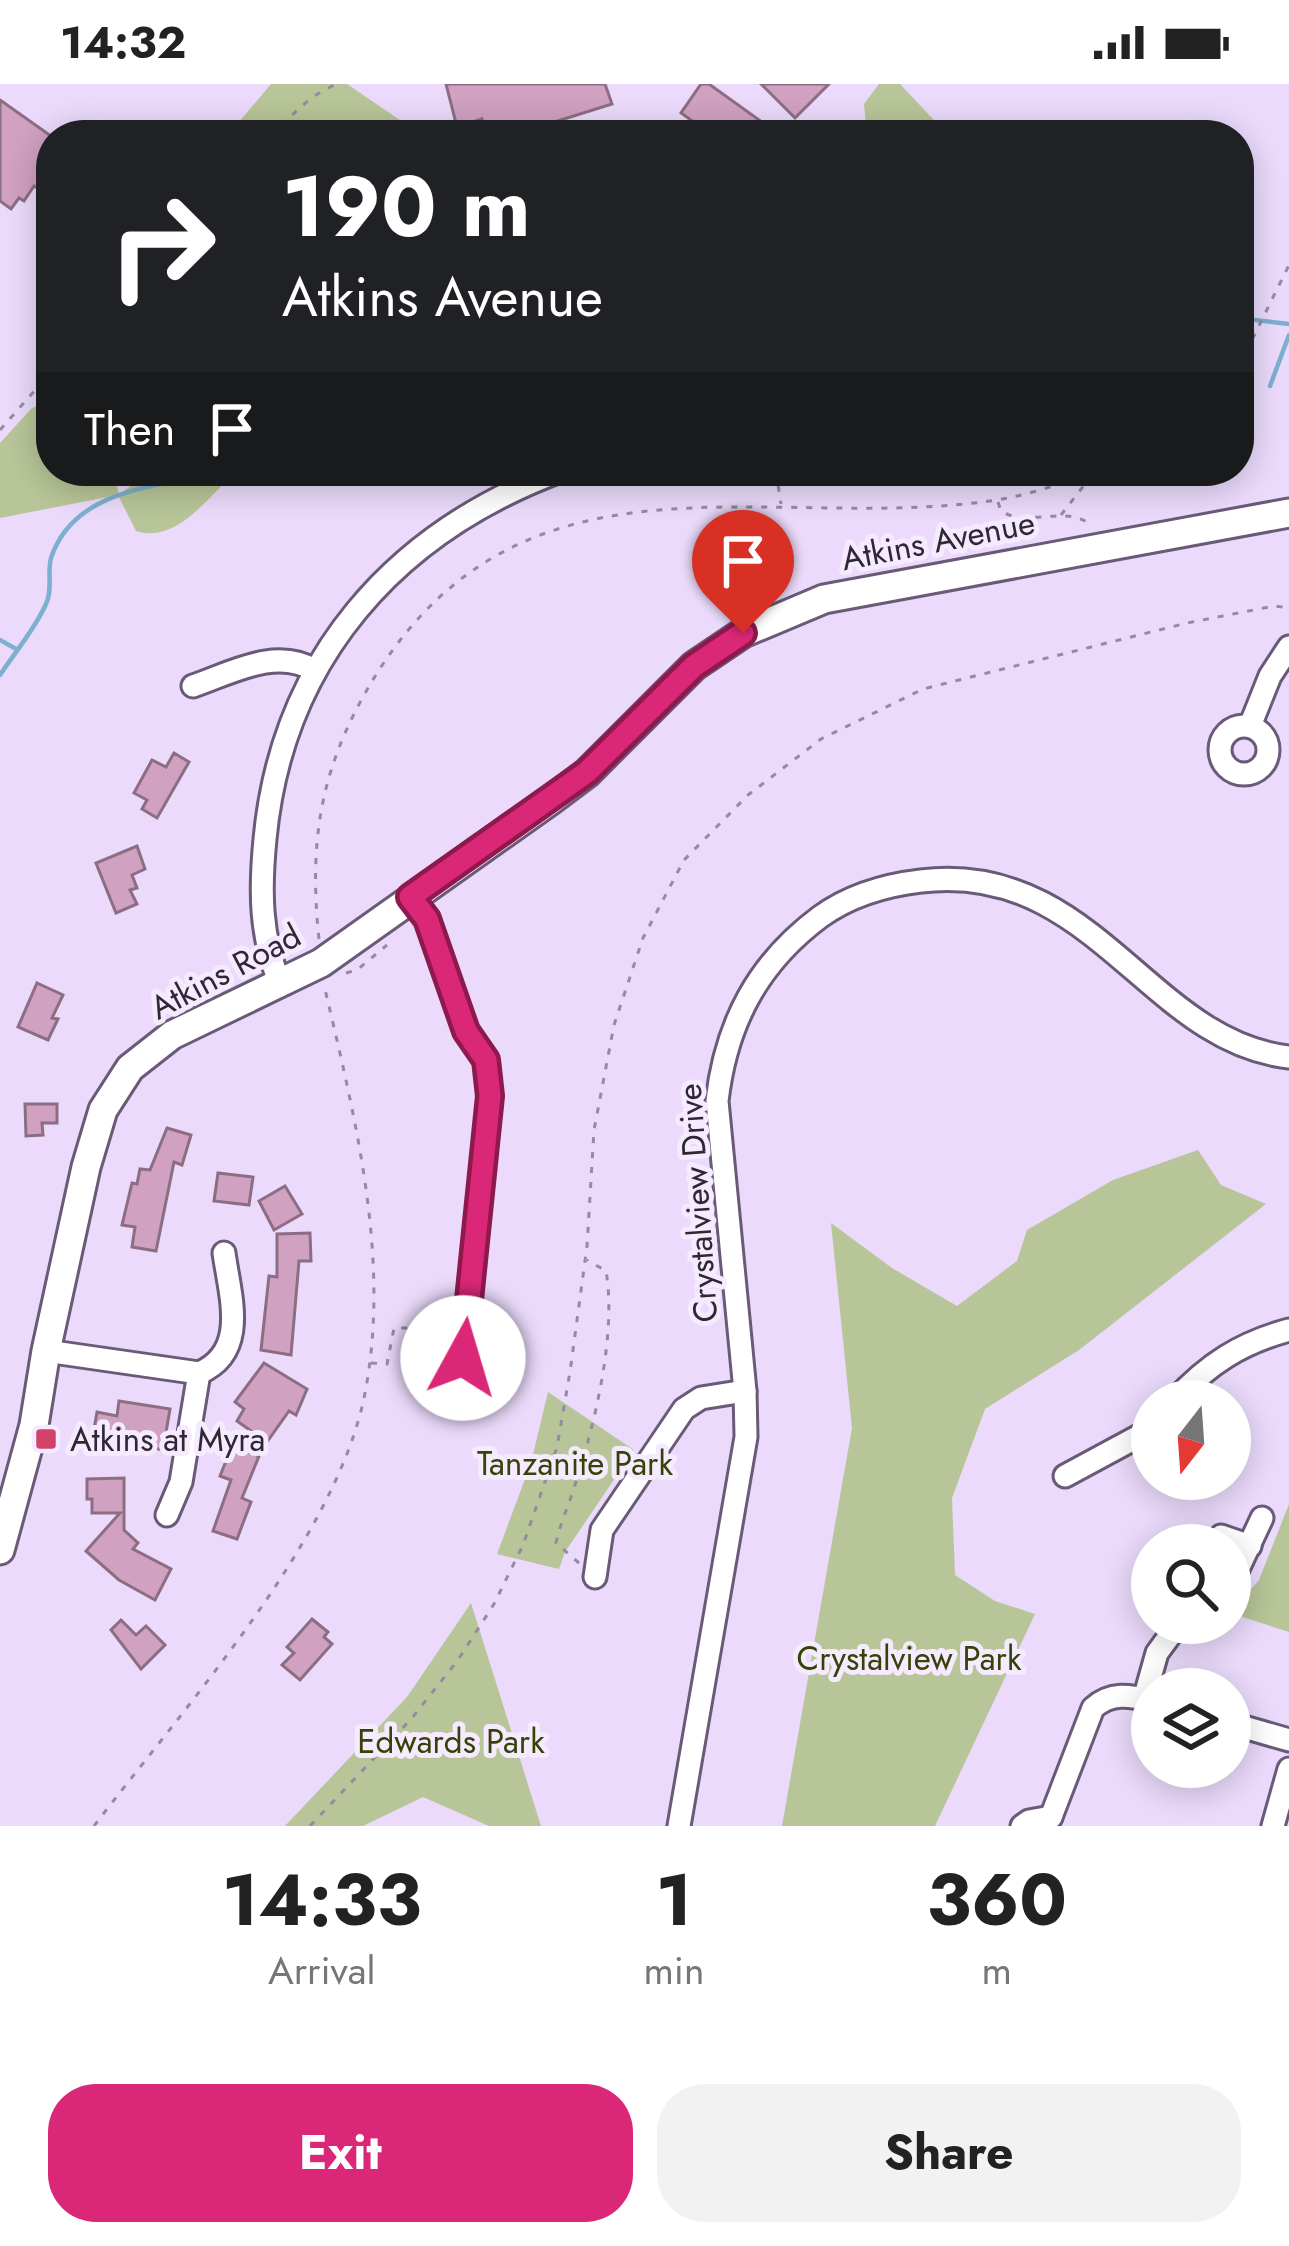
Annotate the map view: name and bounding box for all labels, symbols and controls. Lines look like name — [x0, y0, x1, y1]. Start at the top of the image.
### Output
text: 14:32 — [60, 10, 186, 75]
text: 190 m — [282, 146, 531, 268]
icon: right — [84, 168, 240, 324]
text: Atkins Avenue — [282, 258, 603, 336]
icon: arrive — [199, 396, 265, 462]
text: Then — [84, 397, 175, 462]
street label: Atkins Avenue — [837, 499, 1039, 582]
pin — [692, 510, 794, 633]
icon: arrive — [710, 528, 776, 594]
street label: Atkins Road — [142, 912, 309, 1031]
street label: Crystalview Drive — [666, 1082, 729, 1324]
position arrow — [400, 1295, 526, 1421]
north arrow — [1131, 1380, 1251, 1500]
map controls — [1131, 1380, 1251, 1788]
place label: Atkins at Myra — [70, 1416, 265, 1463]
marker: Atkins at Myra — [33, 1426, 59, 1452]
park label: Tanzanite Park — [477, 1440, 673, 1487]
button: search — [1131, 1524, 1251, 1644]
park label: Crystalview Park — [797, 1635, 1022, 1682]
button: layers — [1131, 1668, 1251, 1788]
park label: Edwards Park — [357, 1718, 545, 1765]
text: 14:33 — [222, 1848, 421, 1952]
text: 1 — [656, 1848, 692, 1952]
text: 360 — [926, 1848, 1067, 1952]
text: Arrival — [268, 1942, 375, 1999]
text: min — [643, 1942, 705, 1999]
text: m — [982, 1942, 1012, 1999]
button: Exit — [48, 2084, 633, 2222]
button: Share — [657, 2084, 1241, 2222]

